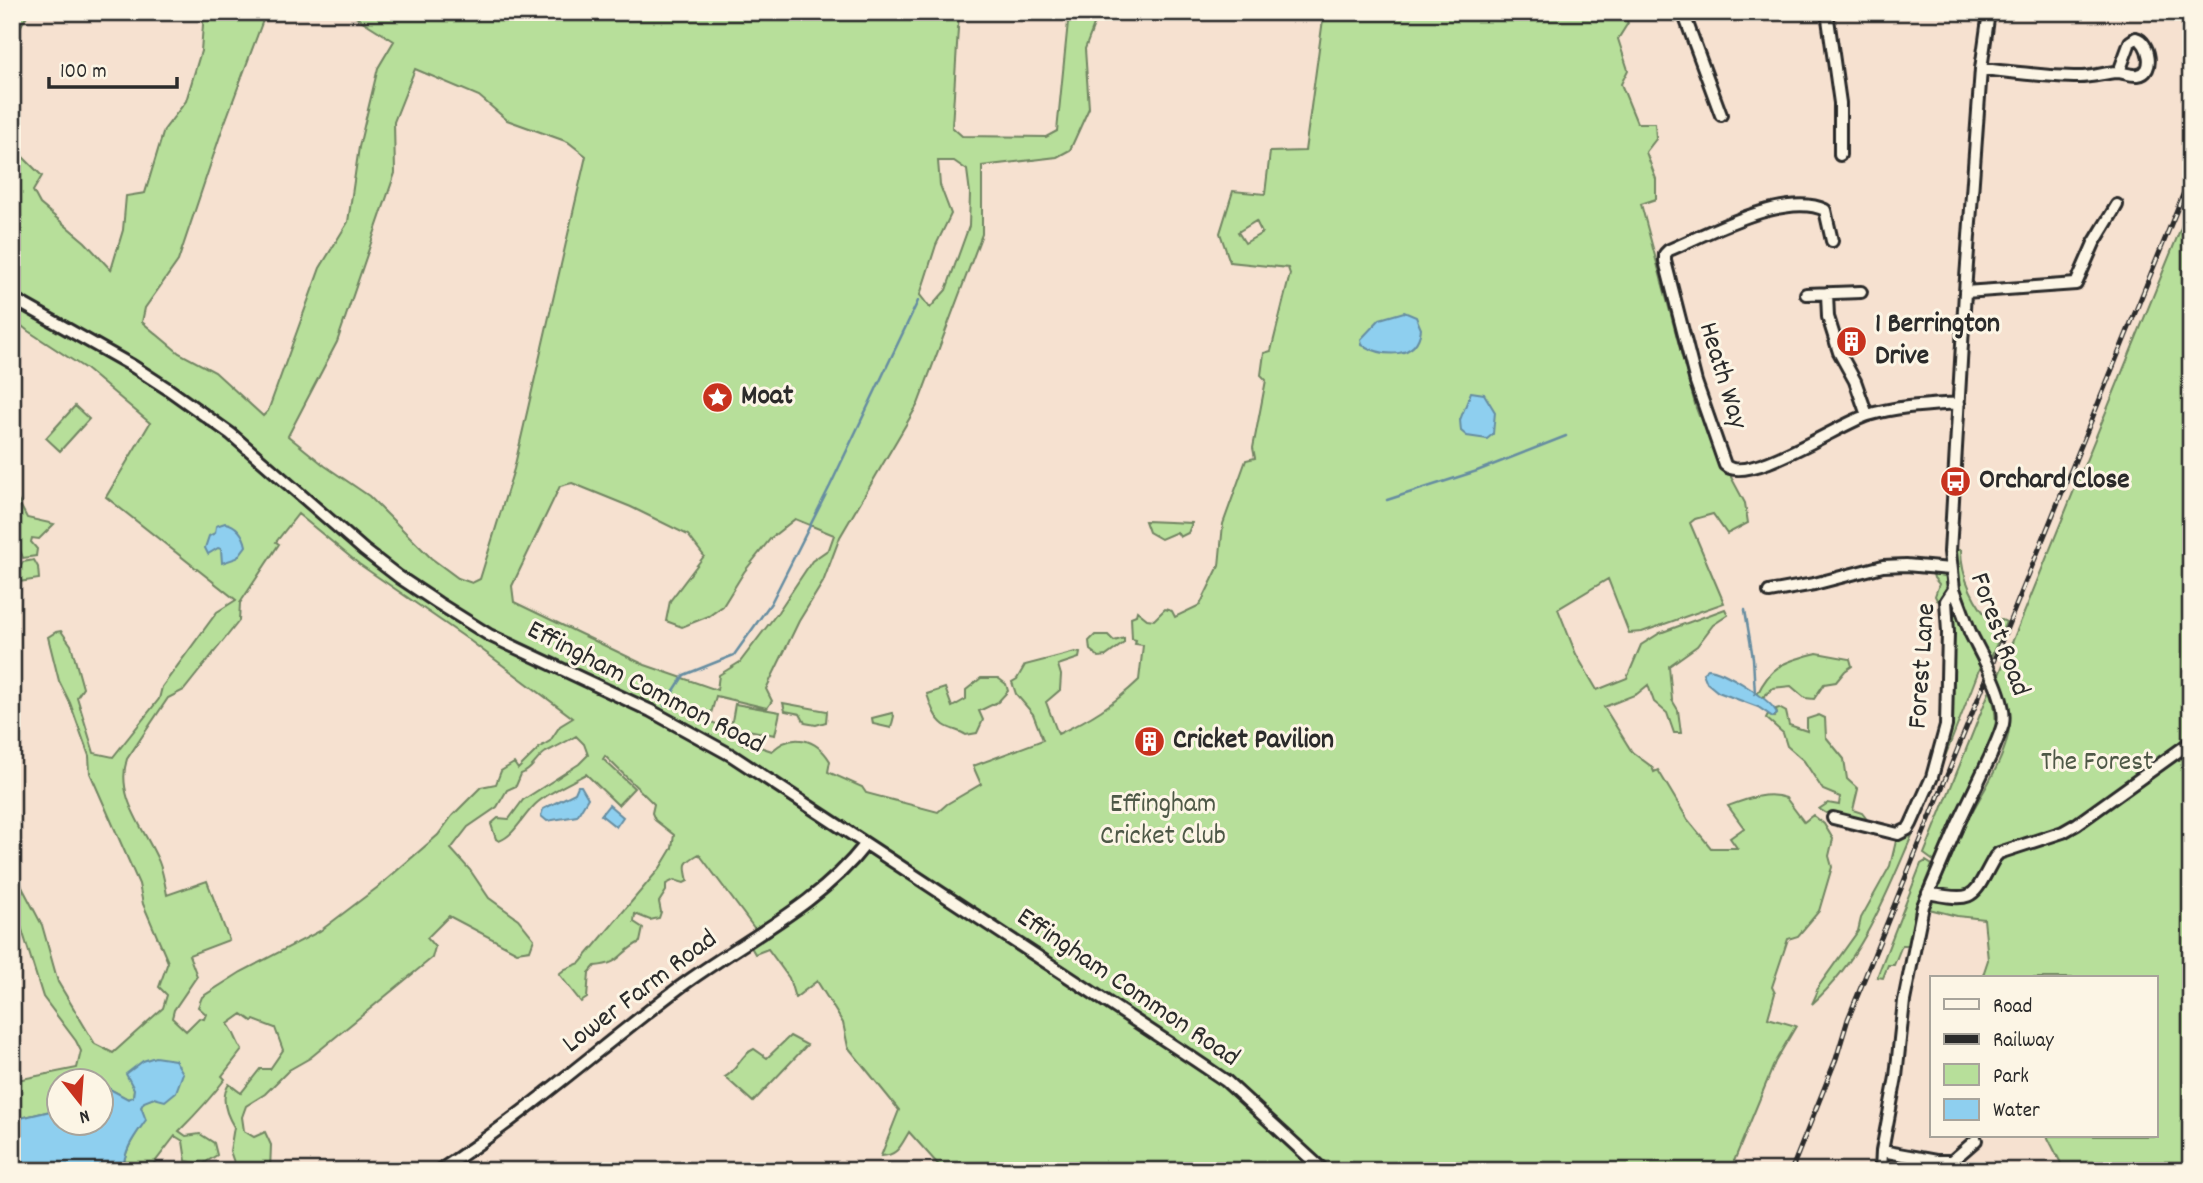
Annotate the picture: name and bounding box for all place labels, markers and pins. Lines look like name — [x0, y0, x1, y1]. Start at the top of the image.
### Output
place label: 1 Berrington Drive — [1875, 306, 2000, 378]
building icon: 1 Berrington Drive — [1835, 325, 1869, 359]
place label: Moat — [741, 378, 794, 418]
place icon: Moat — [701, 381, 735, 415]
place label: Orchard Close — [1979, 462, 2130, 502]
bus stop icon: Orchard Close — [1939, 465, 1973, 499]
place label: Cricket Pavilion — [1173, 722, 1334, 762]
building icon: Cricket Pavilion — [1133, 725, 1167, 759]

